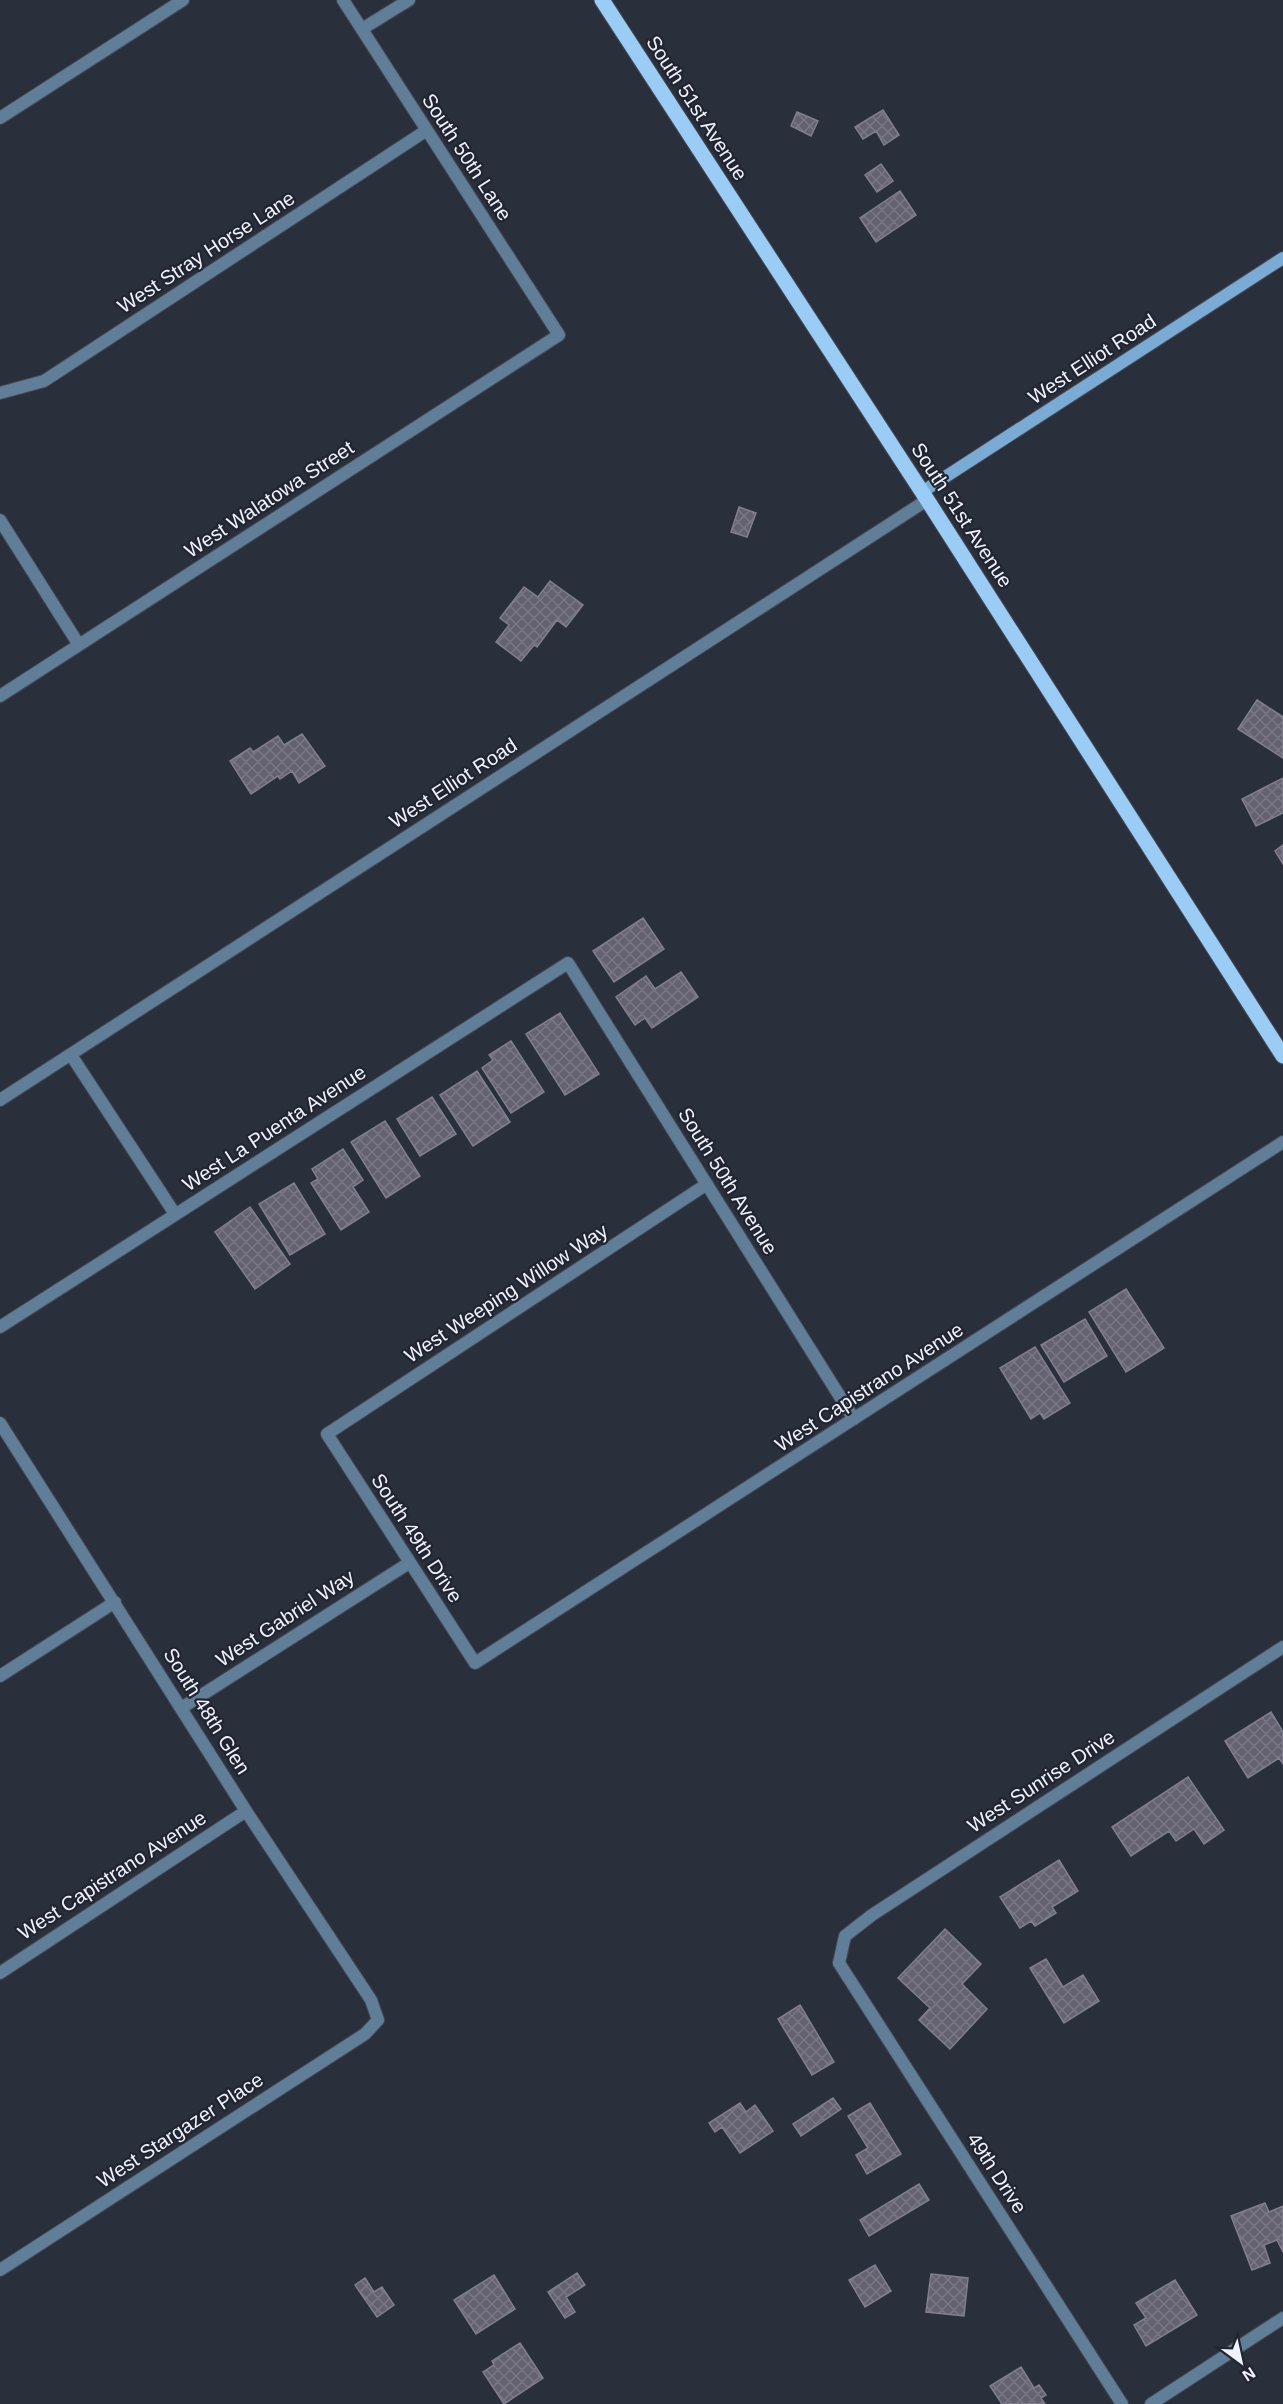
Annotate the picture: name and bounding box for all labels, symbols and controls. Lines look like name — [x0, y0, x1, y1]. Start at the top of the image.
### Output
street label: South 51st Avenue — [642, 32, 752, 184]
street label: South 50th Lane — [418, 89, 516, 225]
street label: West Stray Horse Lane — [113, 187, 299, 317]
street label: West Elliot Road — [1024, 310, 1160, 408]
street label: West Walatowa Street — [181, 436, 358, 562]
street label: South 51st Avenue — [907, 439, 1017, 591]
street label: West Elliot Road — [385, 734, 521, 832]
street label: West La Puenta Avenue — [178, 1061, 370, 1195]
street label: South 50th Avenue — [674, 1104, 782, 1258]
street label: West Weeping Willow Way — [400, 1219, 612, 1367]
street label: West Capistrano Avenue — [771, 1318, 967, 1456]
street label: South 49th Drive — [367, 1470, 467, 1606]
street label: West Gabriel Way — [212, 1565, 358, 1671]
street label: South 48th Glen — [159, 1644, 255, 1778]
street label: West Sunrise Drive — [963, 1725, 1119, 1837]
street label: West Capistrano Avenue — [14, 1806, 210, 1944]
street label: West Stargazer Place — [93, 2068, 267, 2192]
street label: 49th Drive — [963, 2129, 1031, 2217]
north arrow — [1211, 2332, 1271, 2392]
text: N — [1239, 2364, 1258, 2384]

